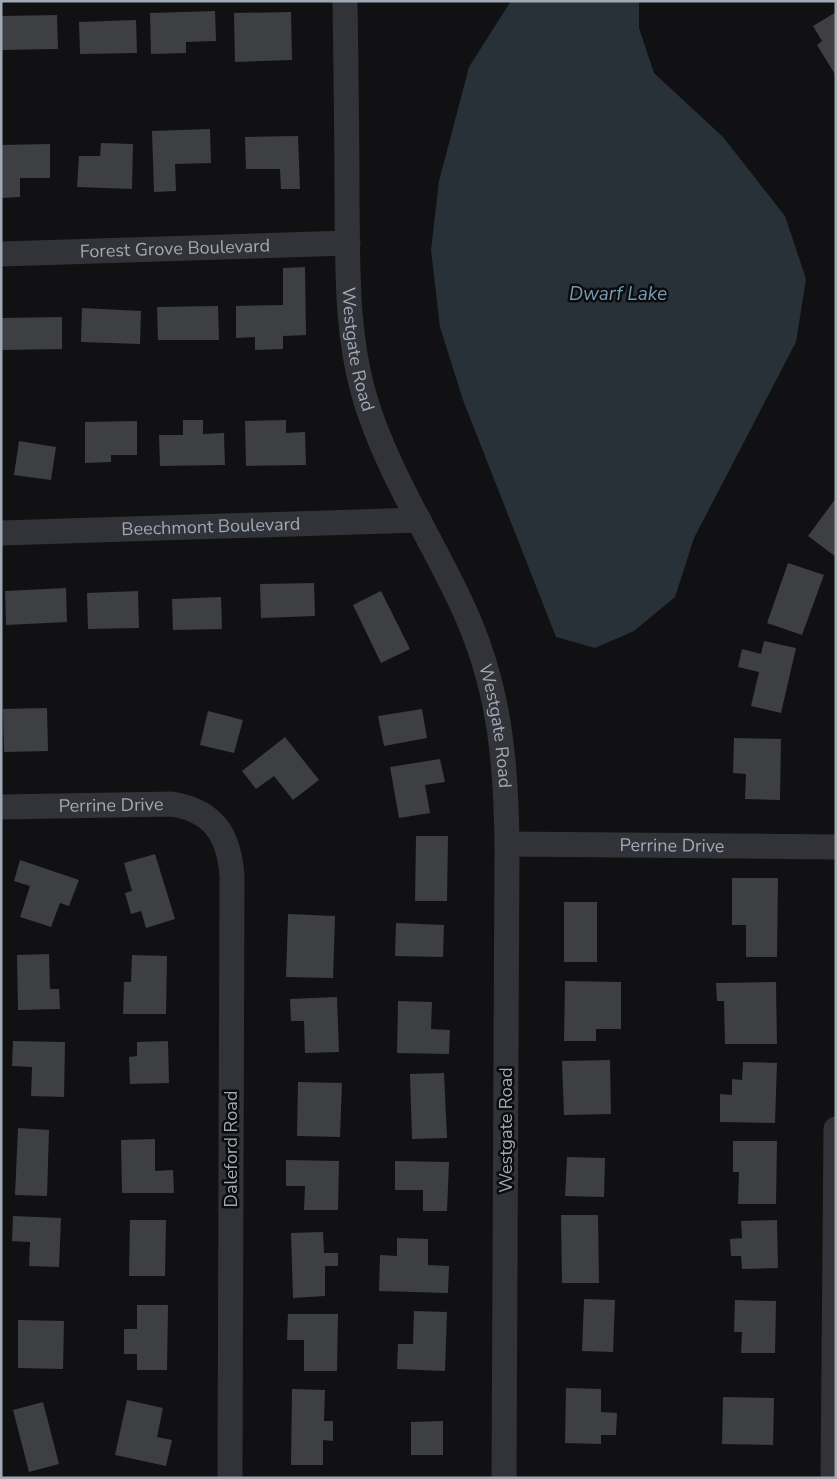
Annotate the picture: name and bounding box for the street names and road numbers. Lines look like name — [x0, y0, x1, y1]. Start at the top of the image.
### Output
street label: Forest Grove Boulevard — [79, 233, 270, 263]
street label: Westgate Road — [336, 287, 380, 414]
street label: Beechmont Boulevard — [121, 512, 301, 541]
street label: Westgate Road — [473, 661, 517, 789]
street label: Perrine Drive — [58, 792, 164, 818]
street label: Perrine Drive — [619, 833, 725, 858]
street label: Westgate Road — [494, 1067, 518, 1193]
street label: Daleford Road — [219, 1091, 243, 1207]

